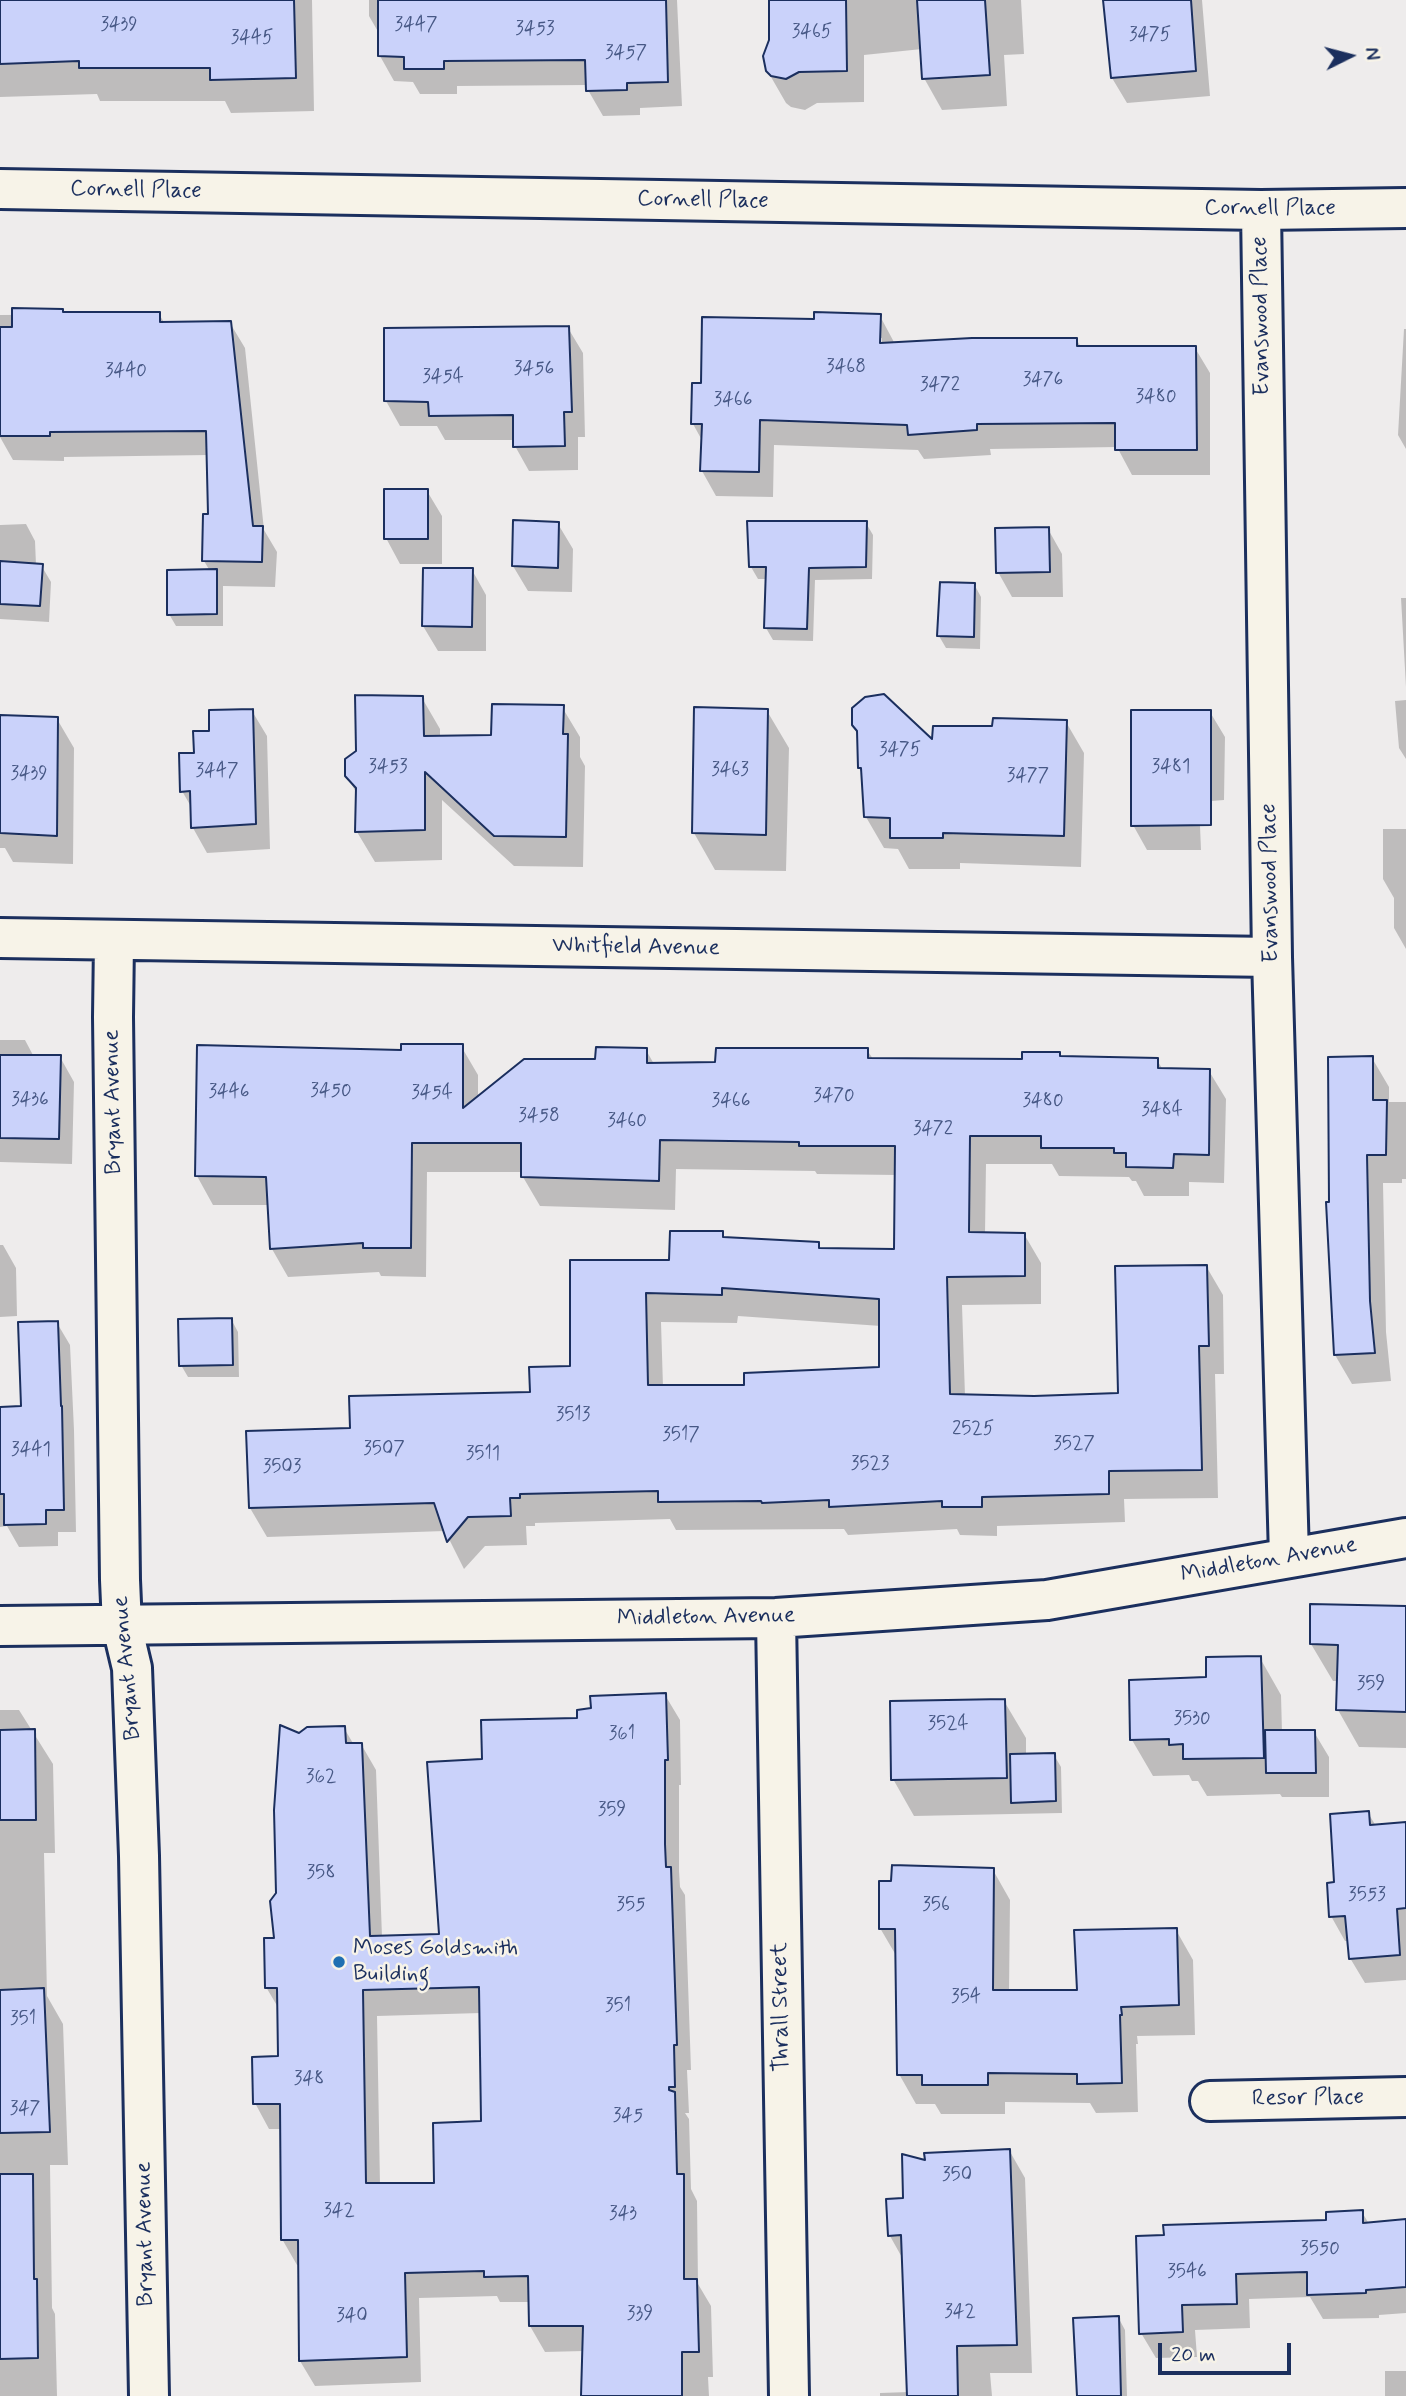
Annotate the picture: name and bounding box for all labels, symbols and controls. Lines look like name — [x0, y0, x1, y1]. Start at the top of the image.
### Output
house number: 3439 — [100, 15, 138, 37]
house number: 3447 — [395, 15, 437, 37]
house number: 3453 — [515, 19, 555, 41]
north arrow — [1315, 21, 1385, 91]
house number: 3465 — [792, 22, 832, 44]
house number: 3475 — [1129, 25, 1171, 47]
house number: 3445 — [231, 28, 273, 50]
house number: 3457 — [605, 43, 647, 65]
text: N — [1358, 46, 1384, 61]
street label: Cornell Place — [70, 176, 202, 206]
street label: Cornell Place — [637, 186, 769, 216]
street label: Cornell Place — [1204, 195, 1336, 223]
street label: Evanswood Place — [1247, 236, 1277, 396]
house number: 3468 — [826, 357, 866, 379]
house number: 3456 — [514, 359, 554, 381]
house number: 3440 — [105, 361, 147, 383]
house number: 3454 — [422, 367, 464, 389]
house number: 3476 — [1023, 370, 1063, 392]
house number: 3472 — [920, 375, 960, 397]
house number: 3480 — [1135, 387, 1177, 409]
house number: 3466 — [714, 390, 752, 412]
house number: 3475 — [879, 740, 921, 762]
house number: 3453 — [368, 757, 408, 779]
house number: 3481 — [1152, 757, 1190, 779]
house number: 3463 — [711, 760, 749, 782]
house number: 3447 — [196, 761, 238, 783]
house number: 3439 — [10, 764, 48, 786]
house number: 3477 — [1007, 766, 1049, 788]
street label: Evanswood Place — [1256, 803, 1286, 963]
street label: Whitfield Avenue — [552, 933, 720, 963]
street label: Bryant Avenue — [99, 1029, 129, 1175]
house number: 3450 — [310, 1081, 352, 1103]
house number: 3446 — [208, 1082, 250, 1104]
house number: 3454 — [411, 1083, 453, 1105]
house number: 3470 — [813, 1086, 855, 1108]
house number: 3436 — [11, 1090, 49, 1112]
house number: 3466 — [712, 1091, 750, 1113]
house number: 3480 — [1022, 1091, 1064, 1113]
house number: 3484 — [1141, 1100, 1183, 1122]
house number: 3458 — [518, 1106, 560, 1128]
house number: 3460 — [607, 1111, 647, 1133]
house number: 3472 — [913, 1119, 953, 1141]
house number: 3513 — [556, 1405, 590, 1427]
house number: 2525 — [952, 1419, 994, 1441]
house number: 3517 — [662, 1425, 700, 1447]
house number: 3527 — [1053, 1434, 1095, 1456]
house number: 3507 — [363, 1439, 405, 1461]
house number: 3441 — [11, 1440, 51, 1462]
house number: 3511 — [466, 1444, 500, 1466]
house number: 3523 — [851, 1454, 889, 1476]
house number: 3503 — [263, 1457, 301, 1479]
street label: Middleton Avenue — [1179, 1532, 1359, 1590]
street label: Bryant Avenue — [108, 1595, 148, 1741]
street label: Middleton Avenue — [617, 1603, 795, 1633]
house number: 359 — [1357, 1674, 1385, 1696]
house number: 3530 — [1173, 1709, 1211, 1731]
house number: 3524 — [927, 1714, 969, 1736]
house number: 361 — [609, 1724, 635, 1746]
house number: 362 — [306, 1767, 336, 1789]
house number: 359 — [598, 1800, 626, 1822]
house number: 358 — [307, 1863, 335, 1885]
house number: 3553 — [1348, 1885, 1386, 1907]
house number: 355 — [616, 1895, 646, 1917]
house number: 356 — [922, 1895, 950, 1917]
place label: Moses Goldsmith Building — [353, 1935, 518, 1989]
street label: Thrall Street — [767, 1942, 797, 2072]
marker: Moses Goldsmith Building — [331, 1954, 347, 1970]
house number: 354 — [951, 1987, 981, 2009]
house number: 351 — [605, 1996, 631, 2018]
house number: 351 — [10, 2009, 36, 2031]
house number: 348 — [294, 2069, 324, 2091]
street label: Resor Place — [1252, 2084, 1364, 2114]
house number: 347 — [10, 2099, 40, 2121]
house number: 345 — [613, 2106, 643, 2128]
street label: Bryant Avenue — [131, 2161, 161, 2307]
house number: 350 — [942, 2165, 972, 2187]
house number: 342 — [323, 2201, 355, 2223]
house number: 343 — [609, 2204, 637, 2226]
house number: 3550 — [1300, 2239, 1340, 2261]
house number: 3546 — [1167, 2262, 1207, 2284]
house number: 342 — [944, 2302, 976, 2324]
house number: 339 — [627, 2304, 653, 2326]
house number: 340 — [336, 2306, 368, 2328]
scale bar — [1161, 2330, 1294, 2374]
text: 20 m — [1171, 2341, 1216, 2369]

